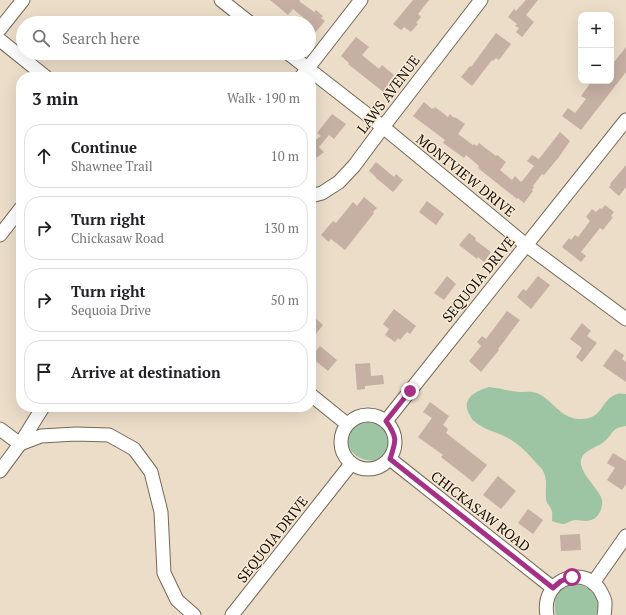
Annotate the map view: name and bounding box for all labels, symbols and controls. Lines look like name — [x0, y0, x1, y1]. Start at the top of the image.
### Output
map controls — [578, 12, 614, 84]
button: + — [578, 12, 614, 48]
search box — [16, 16, 316, 60]
icon: search — [30, 27, 52, 49]
text: Search here — [62, 28, 140, 48]
button: − — [578, 48, 614, 84]
street label: LAWS AVENUE — [352, 51, 424, 137]
text: 3 min — [32, 87, 79, 110]
text: Walk · 190 m — [227, 89, 300, 107]
street label: MONTVIEW DRIVE — [413, 129, 519, 221]
text: Continue — [71, 137, 137, 157]
icon: ahead — [33, 145, 55, 167]
text: 10 m — [271, 147, 299, 165]
text: Shawnee Trail — [71, 157, 153, 175]
text: Turn right — [71, 209, 146, 229]
icon: right — [33, 217, 55, 239]
text: 130 m — [264, 219, 299, 237]
text: Chickasaw Road — [71, 229, 164, 247]
street label: SEQUOIA DRIVE — [438, 232, 518, 326]
text: Turn right — [71, 281, 146, 301]
icon: right — [33, 289, 55, 311]
text: 50 m — [271, 291, 299, 309]
text: Sequoia Drive — [71, 301, 151, 319]
icon: arrive — [33, 361, 55, 383]
text: Arrive at destination — [71, 362, 221, 382]
route end — [401, 382, 419, 400]
street label: CHICKASAW ROAD — [427, 466, 535, 556]
street label: SEQUOIA DRIVE — [232, 492, 312, 586]
route start — [563, 568, 581, 586]

